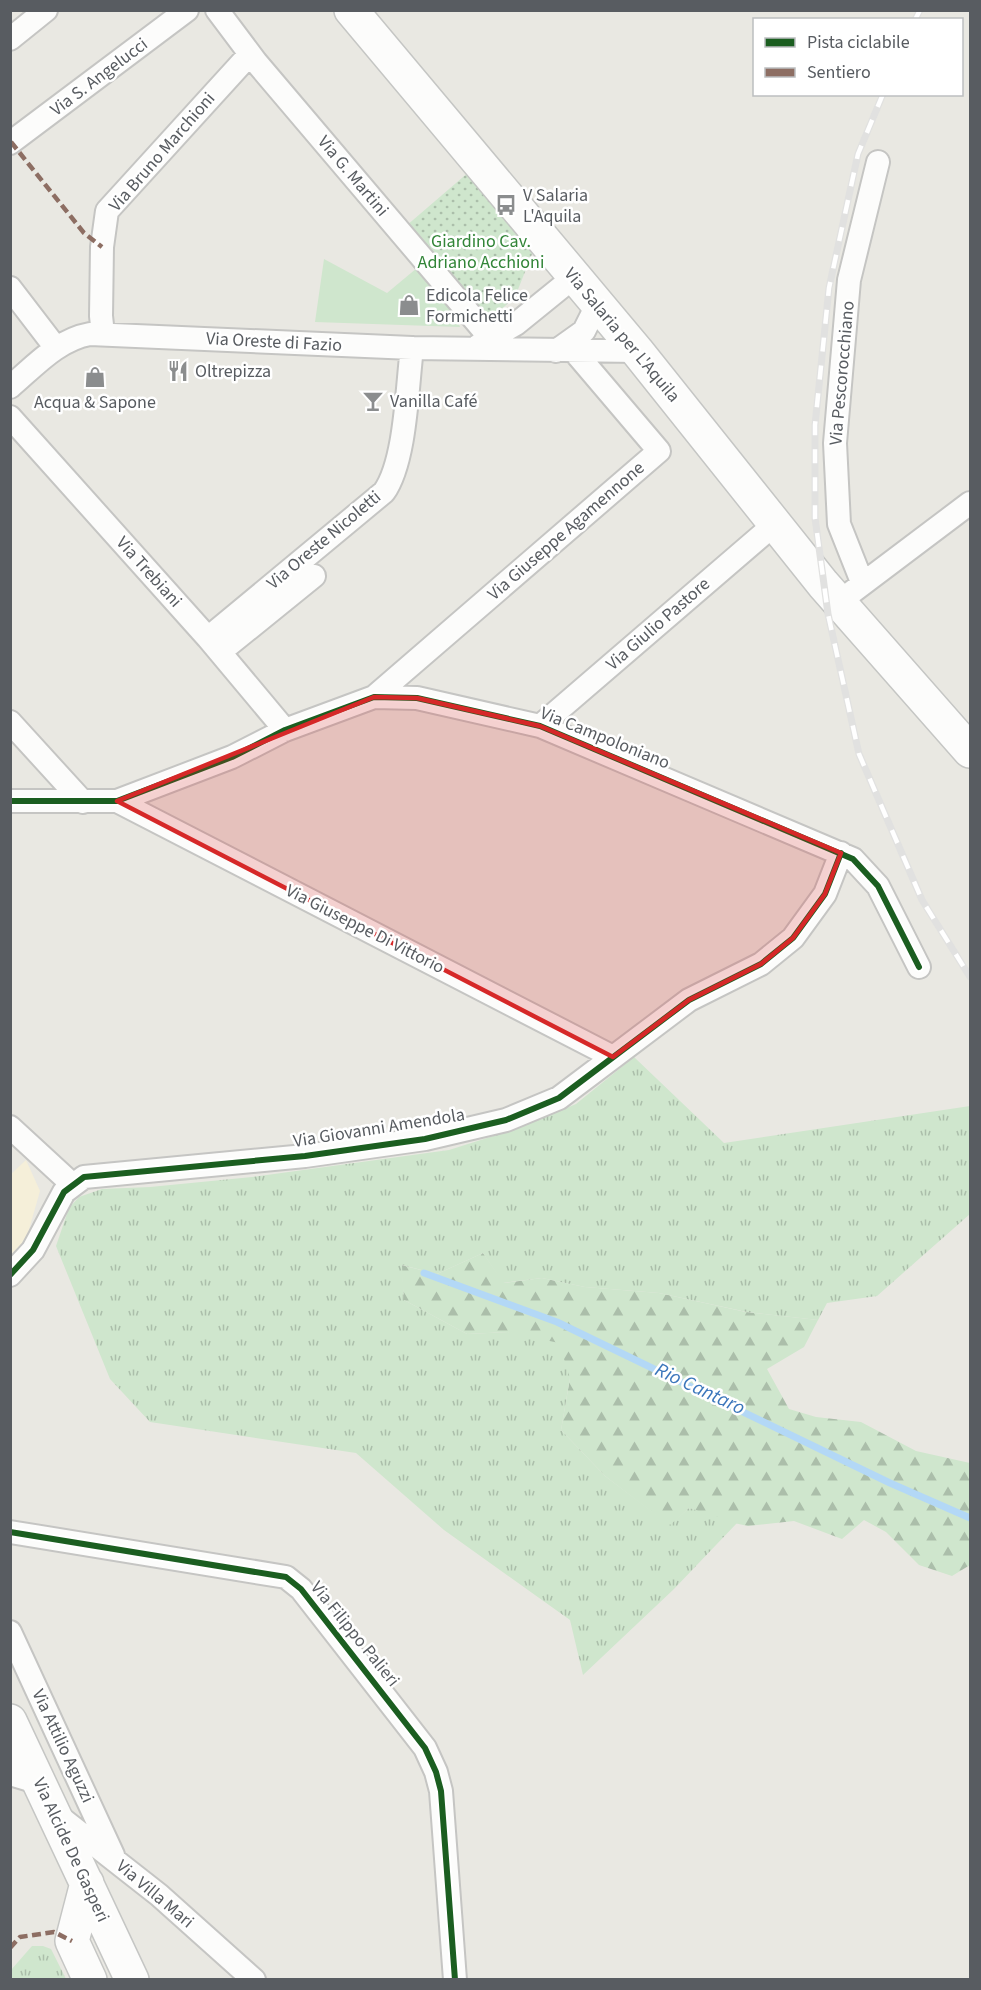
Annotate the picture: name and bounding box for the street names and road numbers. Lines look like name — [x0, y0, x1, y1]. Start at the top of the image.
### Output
street label: Via S. Angelucci — [45, 32, 153, 122]
street label: Via Bruno Marchioni — [103, 87, 221, 217]
street label: Via G. Martini — [312, 130, 394, 222]
street label: Via Salaria per L'Aquila — [558, 262, 686, 408]
street label: Via Pescorocchiano — [823, 300, 861, 446]
street label: Via Oreste di Fazio — [205, 326, 343, 358]
street label: Via Giuseppe Agamennone — [482, 456, 650, 606]
street label: Via Oreste Nicoletti — [262, 485, 386, 595]
street label: Via Trebiani — [110, 531, 188, 613]
street label: Via Giulio Pastore — [601, 572, 715, 676]
street label: Via Campoloniano — [536, 701, 674, 775]
street label: Via Giuseppe Di Vittorio — [281, 878, 449, 980]
street label: Via Giovanni Amendola — [291, 1102, 467, 1154]
street label: Via Filippo Palieri — [305, 1576, 405, 1692]
street label: Via Attilio Aguzzi — [26, 1685, 100, 1807]
street label: Via Alcide De Gasperi — [27, 1774, 115, 1926]
street label: Via Villa Mari — [111, 1854, 199, 1934]

